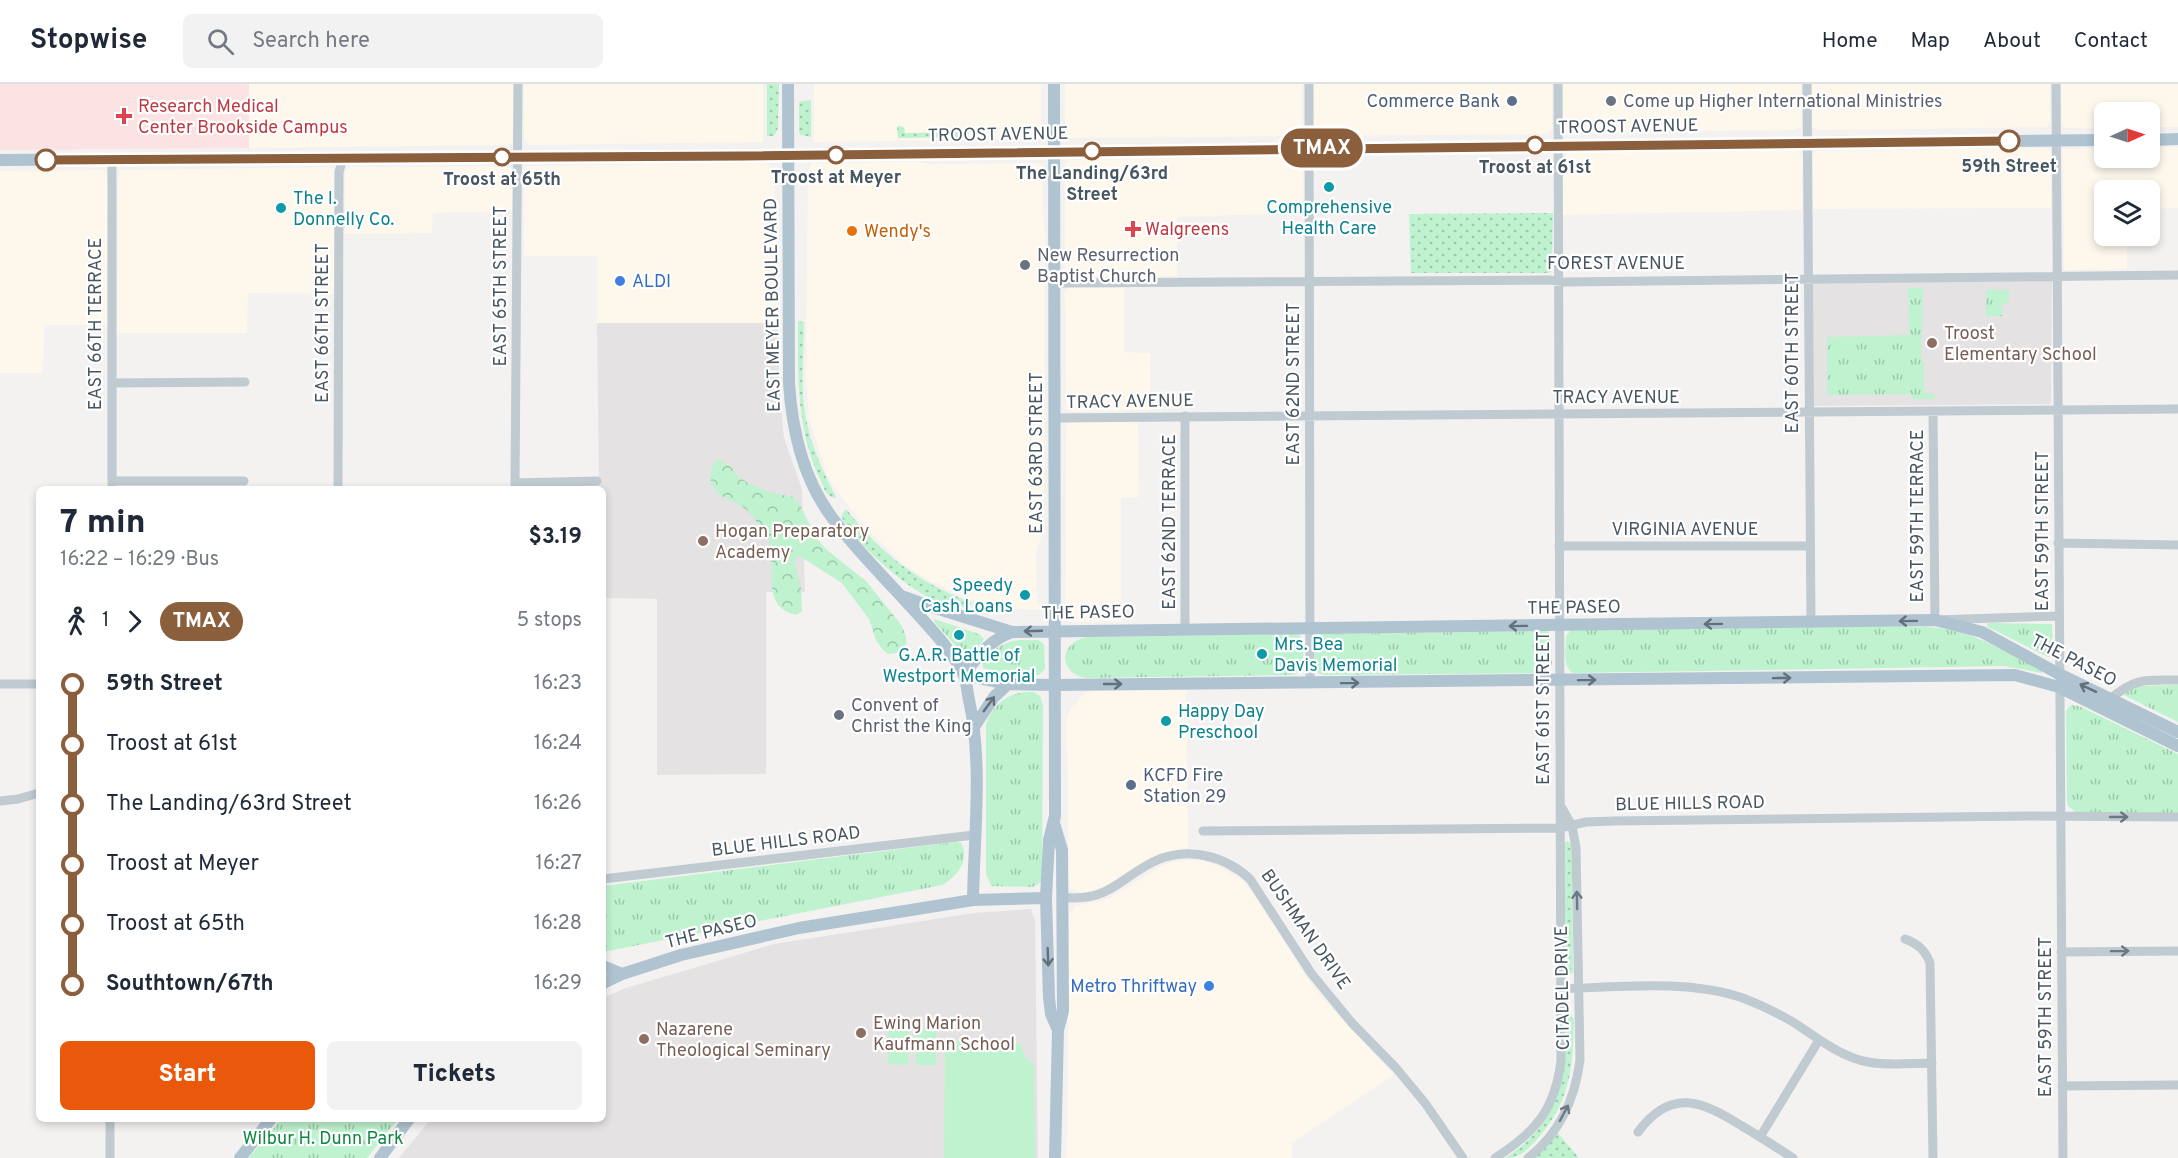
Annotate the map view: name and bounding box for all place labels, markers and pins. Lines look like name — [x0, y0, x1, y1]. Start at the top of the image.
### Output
place label: Commerce Bank — [1366, 91, 1500, 114]
place label: Come up Higher International Ministries — [1623, 91, 1942, 114]
marker: Commerce Bank — [1505, 94, 1519, 108]
marker: Come up Higher International Ministries — [1604, 94, 1618, 108]
place label: Research Medical Center Brookside Campus — [138, 96, 348, 140]
marker: Research Medical Center Brookside Campus — [115, 107, 133, 125]
marker: 59th Street — [1998, 130, 2020, 152]
marker: Troost at 61st — [1526, 136, 1544, 154]
marker: The Landing/63rd Street — [1083, 142, 1101, 160]
marker: Troost at Meyer — [827, 146, 845, 164]
marker: Troost at 65th — [493, 148, 511, 166]
unlabelled marker — [35, 149, 57, 171]
place label: 59th Street — [1961, 156, 2057, 179]
place label: Troost at 61st — [1479, 157, 1591, 180]
place label: The Landing/63rd Street — [1016, 163, 1168, 207]
place label: Troost at Meyer — [771, 167, 902, 190]
place label: Troost at 65th — [443, 169, 561, 192]
marker: Comprehensive Health Care — [1322, 180, 1336, 194]
place label: The I. Donnelly Co. — [293, 188, 394, 232]
place label: Comprehensive Health Care — [1266, 197, 1392, 241]
marker: The I. Donnelly Co. — [274, 201, 288, 215]
place label: Walgreens — [1145, 219, 1229, 242]
place label: Wendy's — [864, 221, 931, 244]
marker: Walgreens — [1126, 222, 1140, 236]
marker: Wendy's — [845, 224, 859, 238]
place label: New Resurrection Baptist Church — [1037, 245, 1179, 289]
marker: New Resurrection Baptist Church — [1018, 258, 1032, 272]
place label: ALDI — [632, 271, 671, 294]
marker: ALDI — [613, 274, 627, 288]
place label: Troost Elementary School — [1944, 323, 2097, 367]
marker: Troost Elementary School — [1925, 336, 1939, 350]
place label: Hogan Preparatory Academy — [715, 521, 869, 565]
marker: Hogan Preparatory Academy — [696, 534, 710, 548]
place label: Speedy Cash Loans — [920, 575, 1013, 619]
marker: Speedy Cash Loans — [1018, 588, 1032, 602]
marker: G.A.R. Battle of Westport Memorial — [952, 628, 966, 642]
place label: Mrs. Bea Davis Memorial — [1274, 634, 1397, 678]
place label: G.A.R. Battle of Westport Memorial — [883, 645, 1035, 689]
marker: Mrs. Bea Davis Memorial — [1255, 647, 1269, 661]
place label: Convent of Christ the King — [851, 695, 972, 739]
place label: Happy Day Preschool — [1178, 701, 1265, 745]
marker: Convent of Christ the King — [832, 708, 846, 722]
marker: Happy Day Preschool — [1159, 714, 1173, 728]
place label: KCFD Fire Station 29 — [1143, 765, 1227, 809]
marker: KCFD Fire Station 29 — [1124, 778, 1138, 792]
place label: Metro Thriftway — [1070, 976, 1197, 999]
marker: Metro Thriftway — [1202, 979, 1216, 993]
place label: Ewing Marion Kaufmann School — [873, 1013, 1015, 1057]
place label: Nazarene Theological Seminary — [656, 1019, 831, 1063]
marker: Ewing Marion Kaufmann School — [854, 1026, 868, 1040]
marker: Nazarene Theological Seminary — [637, 1032, 651, 1046]

